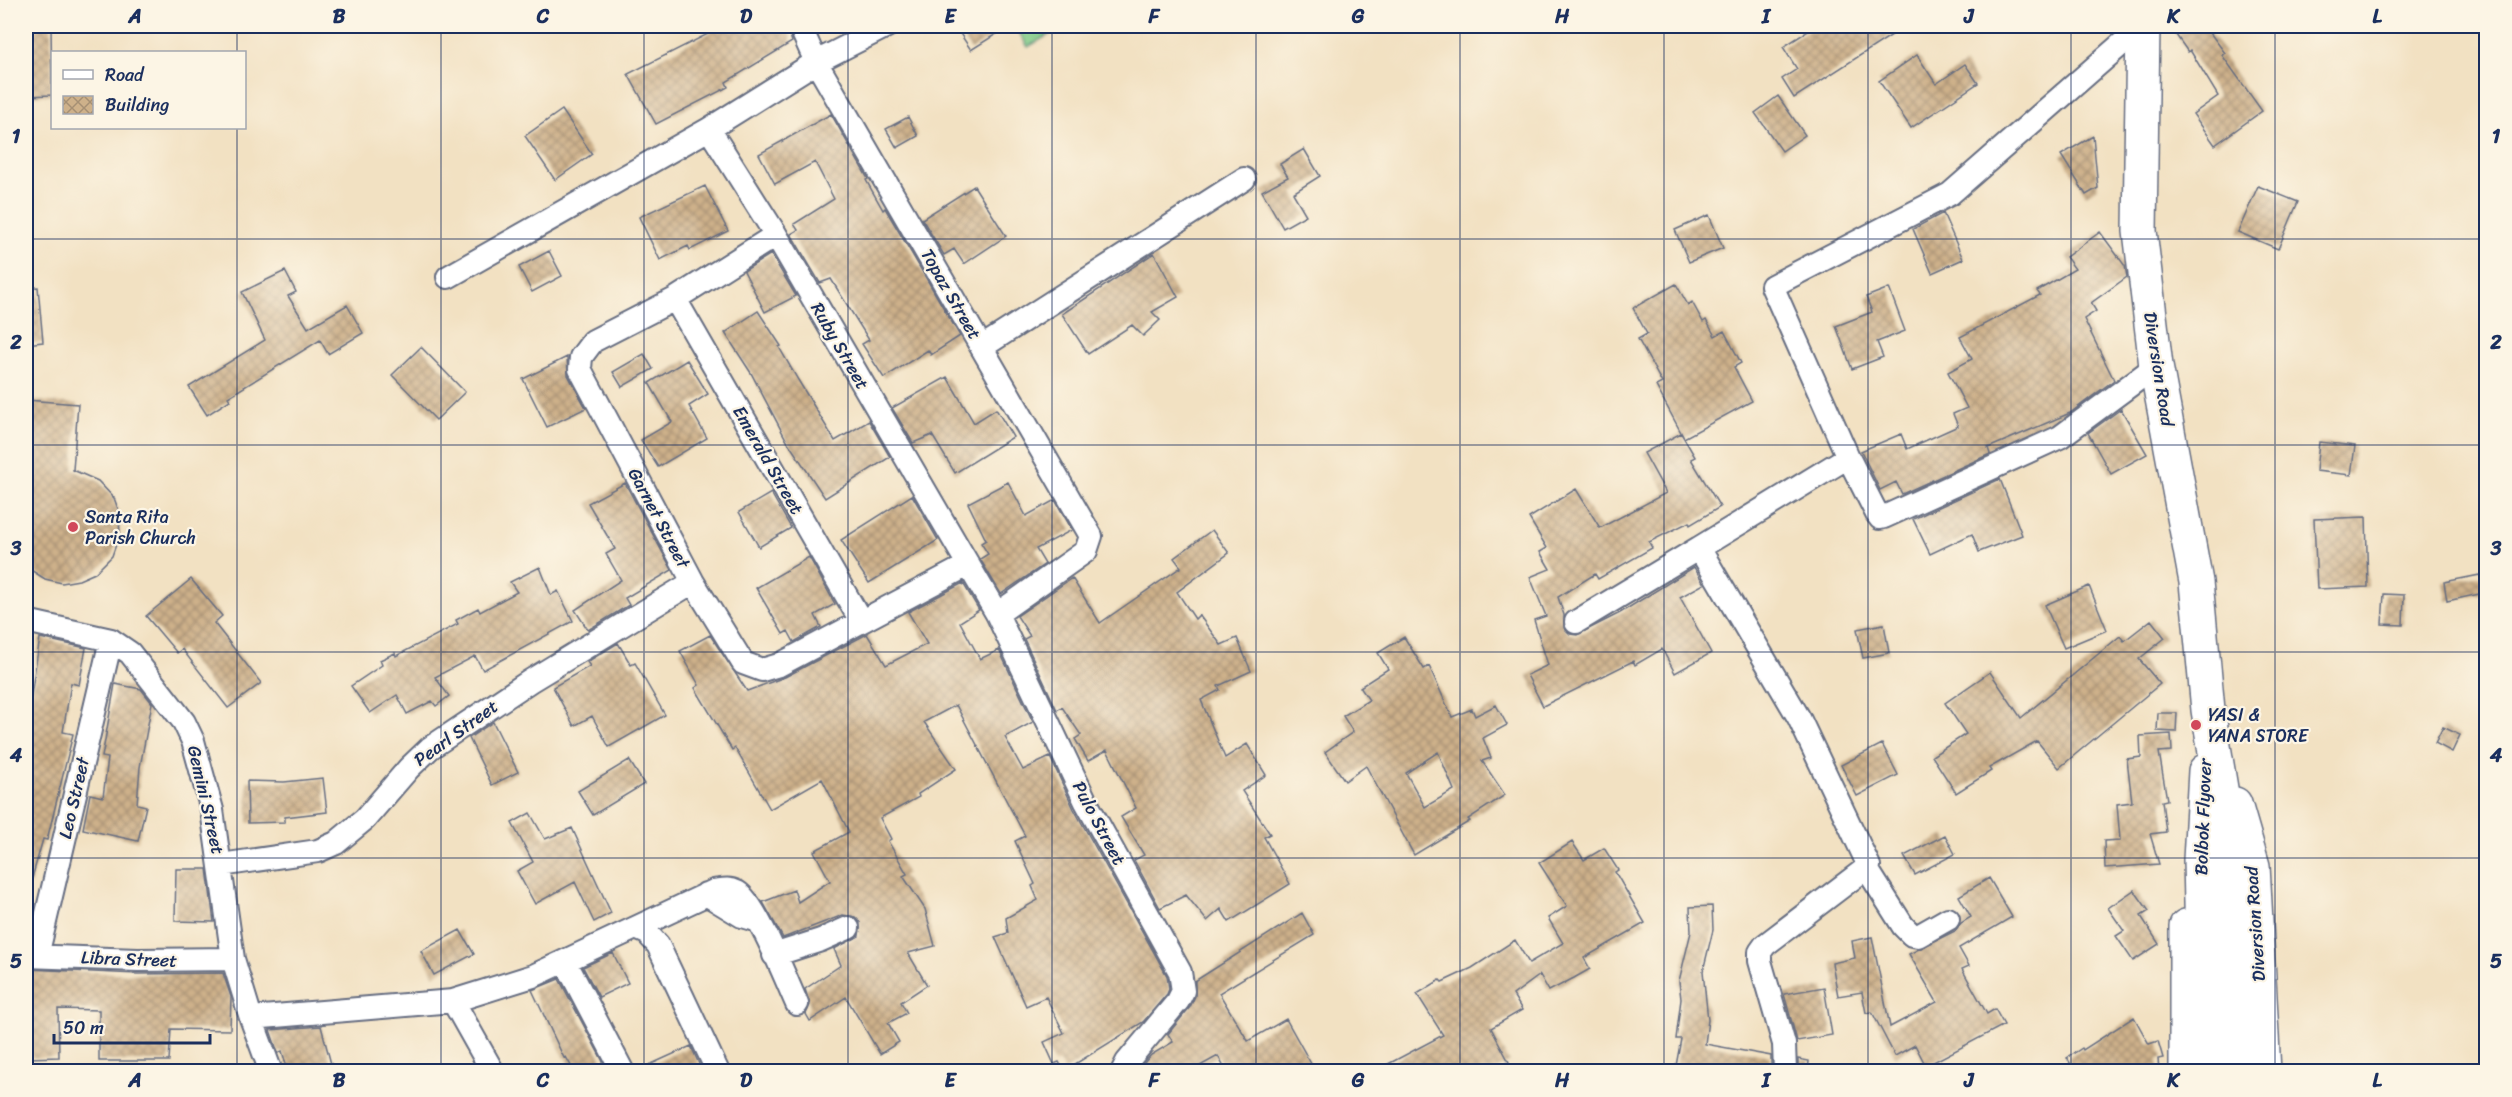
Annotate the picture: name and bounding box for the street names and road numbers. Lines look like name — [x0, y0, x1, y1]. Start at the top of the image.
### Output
street label: Topaz Street — [912, 242, 990, 346]
street label: Ruby Street — [802, 296, 878, 396]
street label: Diversion Road — [2134, 310, 2184, 430]
street label: Emerald Street — [724, 399, 812, 521]
street label: Garnet Street — [619, 462, 699, 575]
street label: Pearl Street — [407, 691, 505, 775]
street label: Gemini Street — [178, 742, 234, 858]
street label: Leo Street — [49, 753, 99, 842]
street label: Bolbok Flyover — [2185, 756, 2221, 876]
street label: Pulo Street — [1063, 775, 1135, 871]
street label: Diversion Road — [2235, 864, 2275, 983]
street label: Libra Street — [80, 941, 178, 977]

